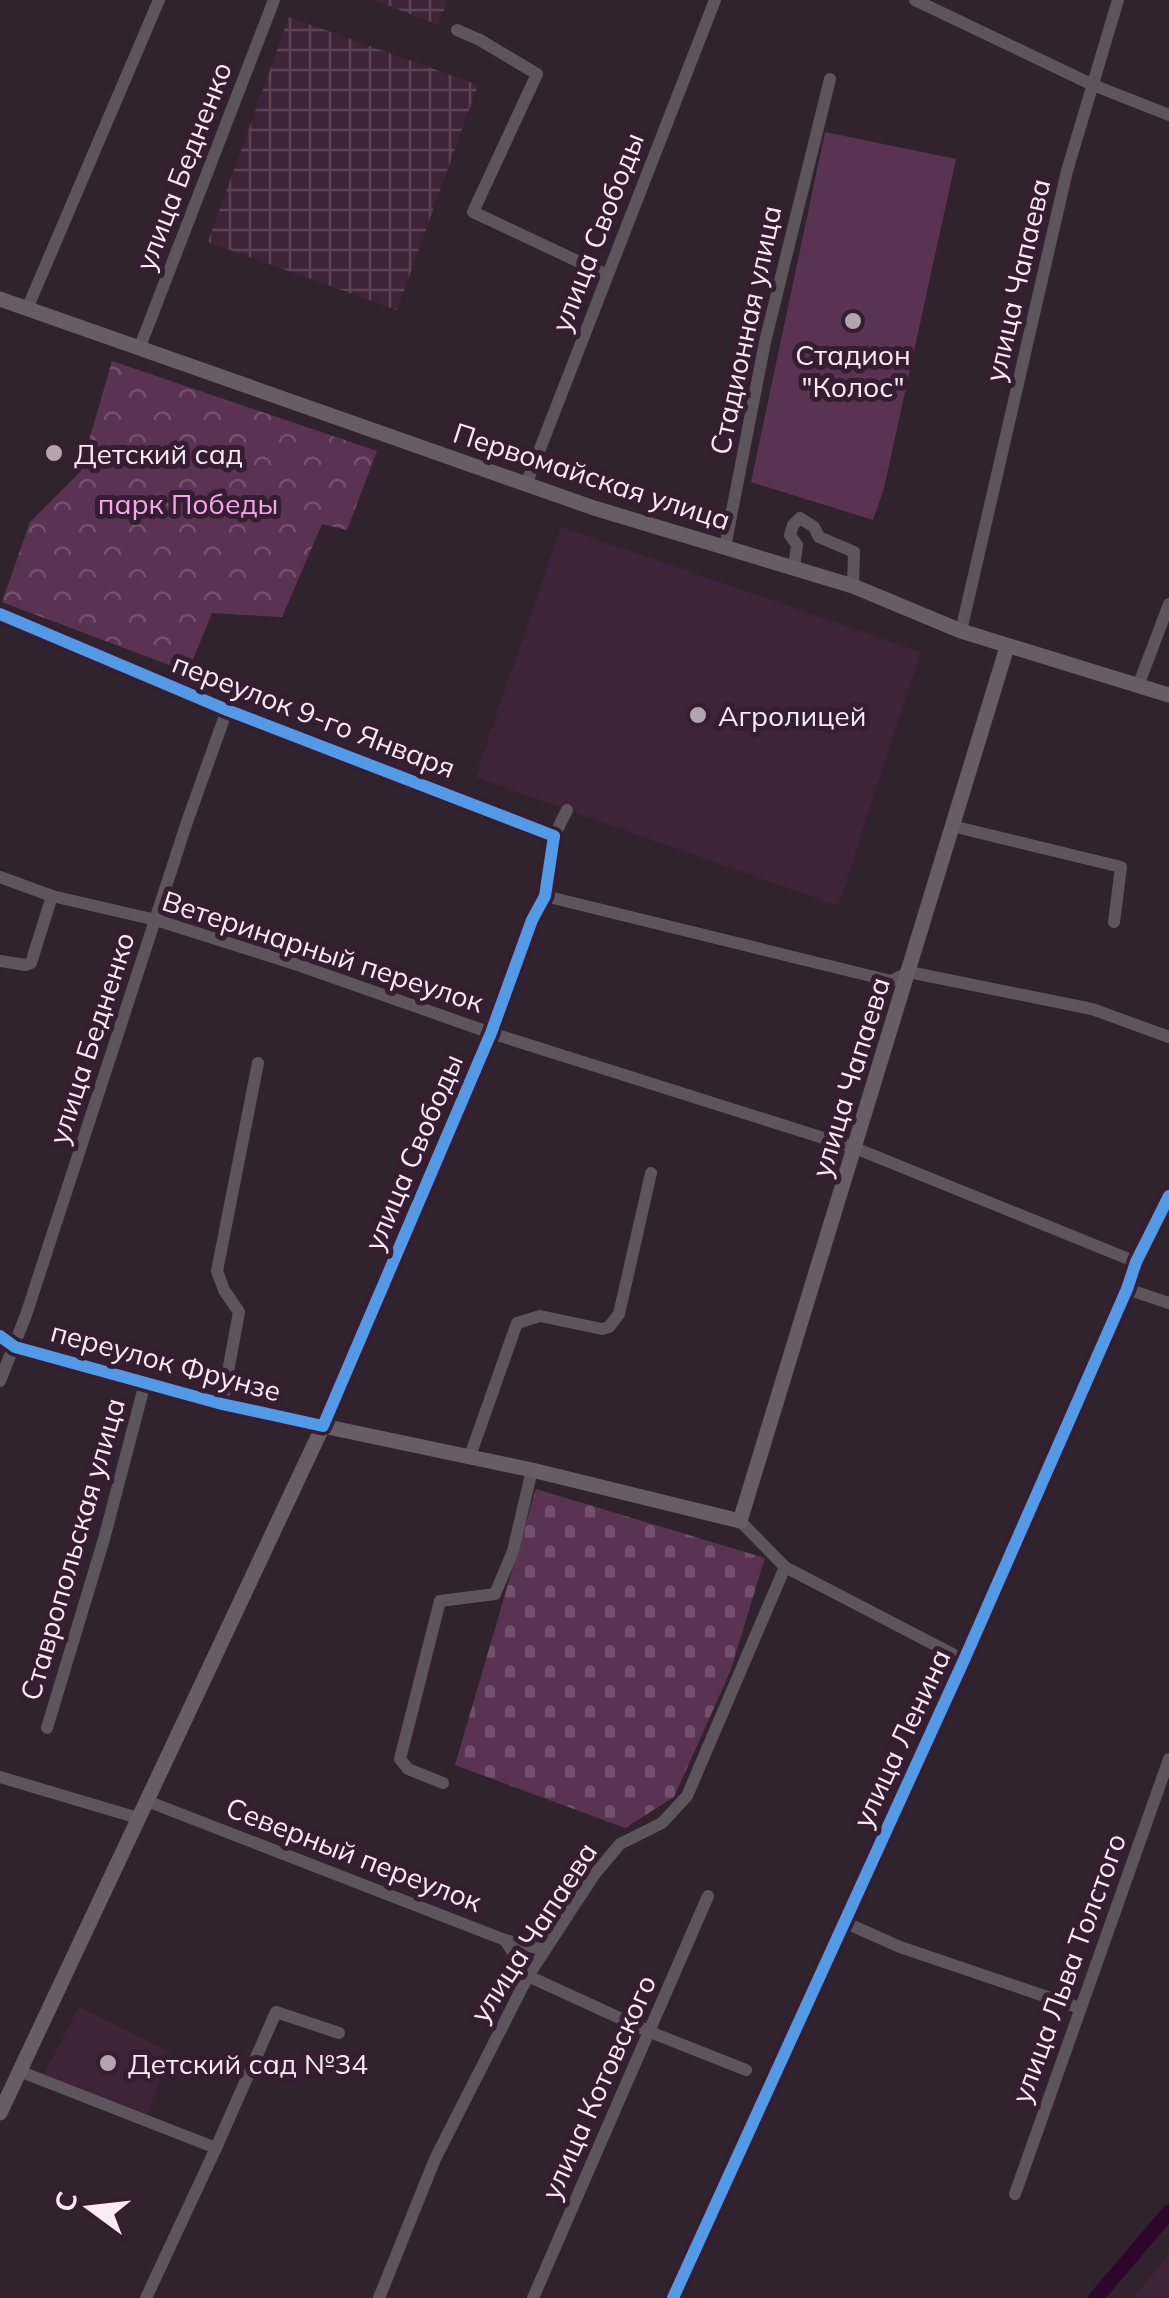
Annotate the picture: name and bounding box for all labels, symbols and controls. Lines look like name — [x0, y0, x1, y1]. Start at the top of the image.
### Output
street label: улица Бедненко — [127, 57, 239, 275]
street label: улица Свободы — [543, 128, 651, 336]
street label: улица Чапаева — [977, 175, 1057, 385]
street label: Стадионная улица — [702, 202, 788, 458]
marker: Стадион "Колос" — [842, 310, 864, 332]
place label: Стадион "Колос" — [795, 337, 911, 404]
street label: Первомайская улица — [449, 415, 735, 537]
place label: Детский сад — [74, 436, 243, 471]
marker: Детский сад — [43, 442, 65, 464]
park label: парк Победы — [98, 486, 278, 521]
street label: переулок 9-го Января — [168, 645, 460, 785]
place label: Агролицей — [718, 698, 867, 733]
marker: Агролицей — [687, 704, 709, 726]
street label: Ветеринарный переулок — [158, 883, 489, 1020]
street label: улица Бедненко — [40, 928, 142, 1148]
street label: улица Чапаева — [803, 973, 897, 1181]
street label: улица Свободы — [356, 1048, 470, 1256]
street label: переулок Фрунзе — [47, 1313, 285, 1409]
street label: Ставропольская улица — [12, 1394, 132, 1704]
street label: улица Ленина — [844, 1643, 958, 1833]
street label: Северный переулок — [221, 1789, 488, 1919]
street label: улица Льва Толстого — [1003, 1828, 1133, 2108]
street label: улица Чапаева — [462, 1836, 604, 2028]
street label: улица Котовского — [533, 1969, 663, 2205]
place label: Детский сад №34 — [128, 2046, 368, 2081]
marker: Детский сад №34 — [97, 2052, 119, 2074]
north arrow — [40, 2158, 140, 2258]
text: С — [46, 2188, 85, 2215]

